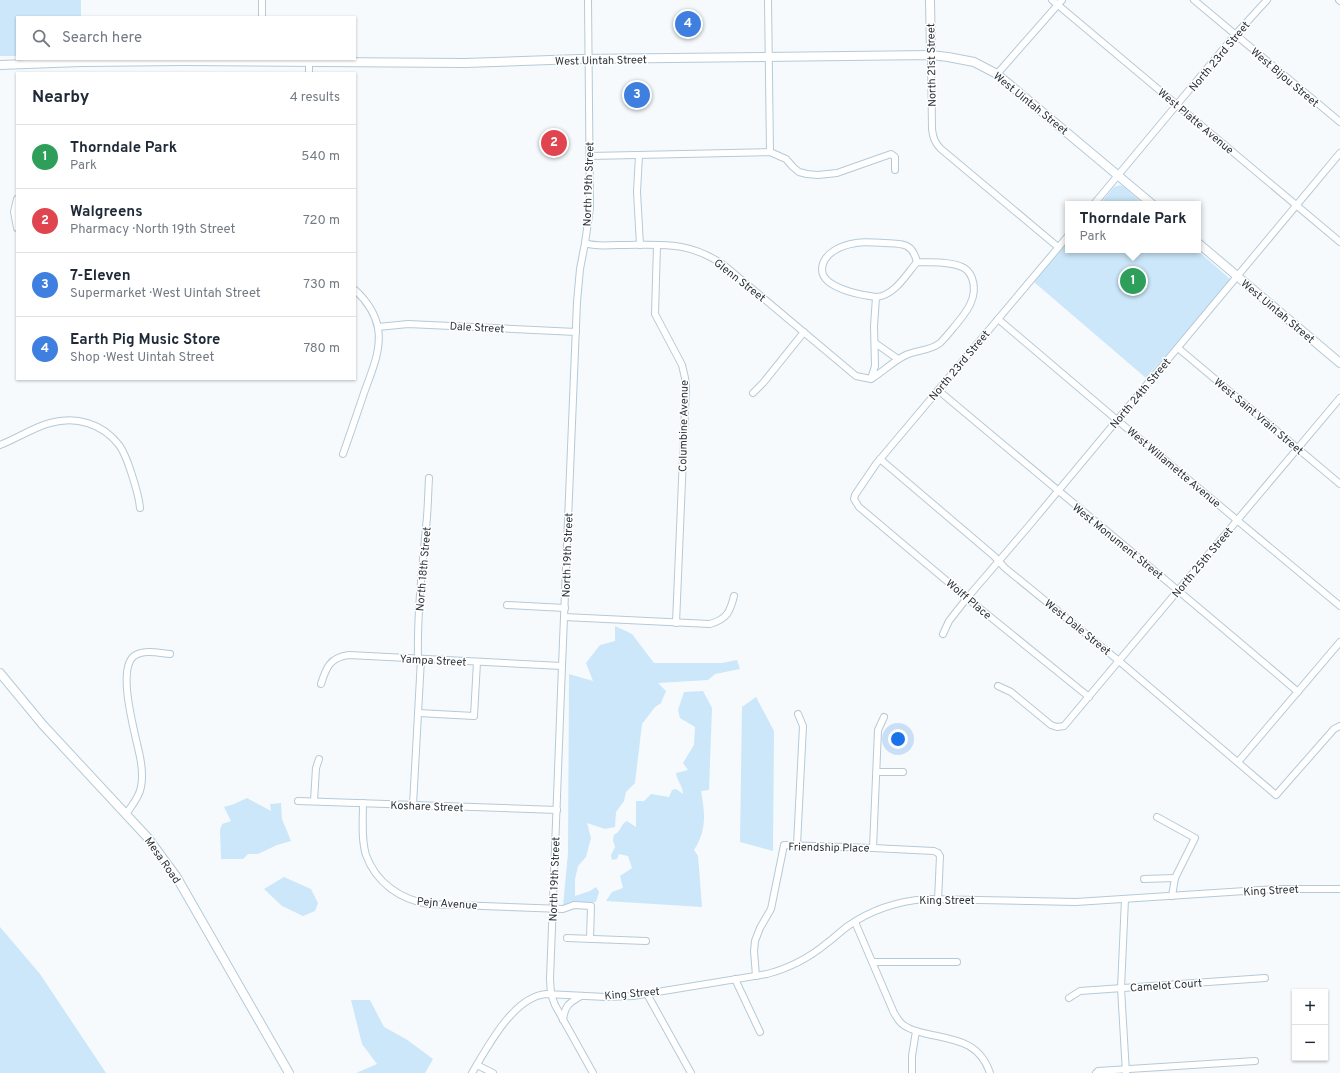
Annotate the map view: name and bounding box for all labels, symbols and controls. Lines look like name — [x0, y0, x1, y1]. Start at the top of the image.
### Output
pin: 4 — [675, 9, 701, 39]
search box — [16, 16, 356, 60]
street label: North 23rd Street — [1186, 19, 1253, 95]
street label: North 21st Street — [924, 23, 940, 107]
icon: search — [30, 27, 52, 49]
text: Search here — [62, 29, 142, 48]
street label: West Bijou Street — [1247, 45, 1321, 110]
street label: West Uintah Street — [555, 53, 647, 69]
street label: West Uintah Street — [990, 69, 1070, 138]
pin: 3 — [624, 80, 650, 110]
street label: West Platte Avenue — [1154, 86, 1236, 158]
text: Nearby — [32, 87, 89, 109]
text: 4 results — [290, 90, 340, 106]
pin: 2 — [541, 128, 567, 158]
text: Thorndale Park — [70, 139, 177, 158]
street label: North 19th Street — [581, 141, 597, 227]
text: 1 — [42, 149, 48, 165]
text: 540 m — [301, 149, 340, 165]
text: Park — [70, 158, 97, 174]
popup — [1065, 201, 1201, 253]
text: Walgreens — [70, 203, 143, 222]
text: Thorndale Park — [1079, 210, 1187, 229]
text: 2 — [41, 213, 49, 229]
text: 720 m — [303, 213, 340, 229]
text: Pharmacy · North 19th Street — [70, 222, 235, 238]
text: Park — [1079, 229, 1106, 245]
street label: Glenn Street — [711, 256, 768, 305]
pin: 1 — [1120, 266, 1146, 296]
text: 7-Eleven — [70, 267, 131, 286]
text: 3 — [41, 277, 49, 293]
text: 730 m — [303, 277, 340, 293]
street label: West Uintah Street — [1238, 277, 1317, 347]
text: Supermarket · West Uintah Street — [70, 286, 261, 302]
street label: Dale Street — [449, 320, 505, 336]
street label: North 23rd Street — [926, 328, 993, 404]
text: Earth Pig Music Store — [70, 331, 220, 350]
text: 4 — [41, 341, 49, 357]
text: 780 m — [303, 341, 340, 357]
text: Shop · West Uintah Street — [70, 350, 214, 366]
street label: North 24th Street — [1107, 356, 1174, 432]
street label: West Saint Vrain Street — [1211, 375, 1306, 458]
street label: Columbine Avenue — [676, 380, 692, 472]
street label: West Willamette Avenue — [1124, 424, 1223, 511]
street label: West Monument Street — [1069, 501, 1166, 583]
street label: North 19th Street — [560, 512, 576, 598]
street label: North 25th Street — [1169, 525, 1236, 601]
street label: North 18th Street — [413, 526, 435, 612]
street label: Wolff Place — [943, 577, 994, 623]
street label: West Dale Street — [1041, 597, 1113, 659]
street label: Yampa Street — [399, 652, 467, 670]
your location — [888, 729, 908, 749]
street label: Koshare Street — [390, 799, 464, 815]
street label: Mesa Road — [141, 835, 183, 887]
street label: North 19th Street — [547, 836, 563, 922]
street label: Friendship Place — [788, 840, 870, 856]
street label: King Street — [1243, 883, 1299, 899]
street label: King Street — [919, 894, 975, 908]
street label: Pejn Avenue — [416, 895, 478, 913]
street label: Camelot Court — [1130, 976, 1203, 996]
street label: King Street — [604, 985, 660, 1003]
map controls — [1292, 989, 1328, 1061]
button: + — [1292, 989, 1328, 1025]
button: − — [1292, 1025, 1328, 1061]

